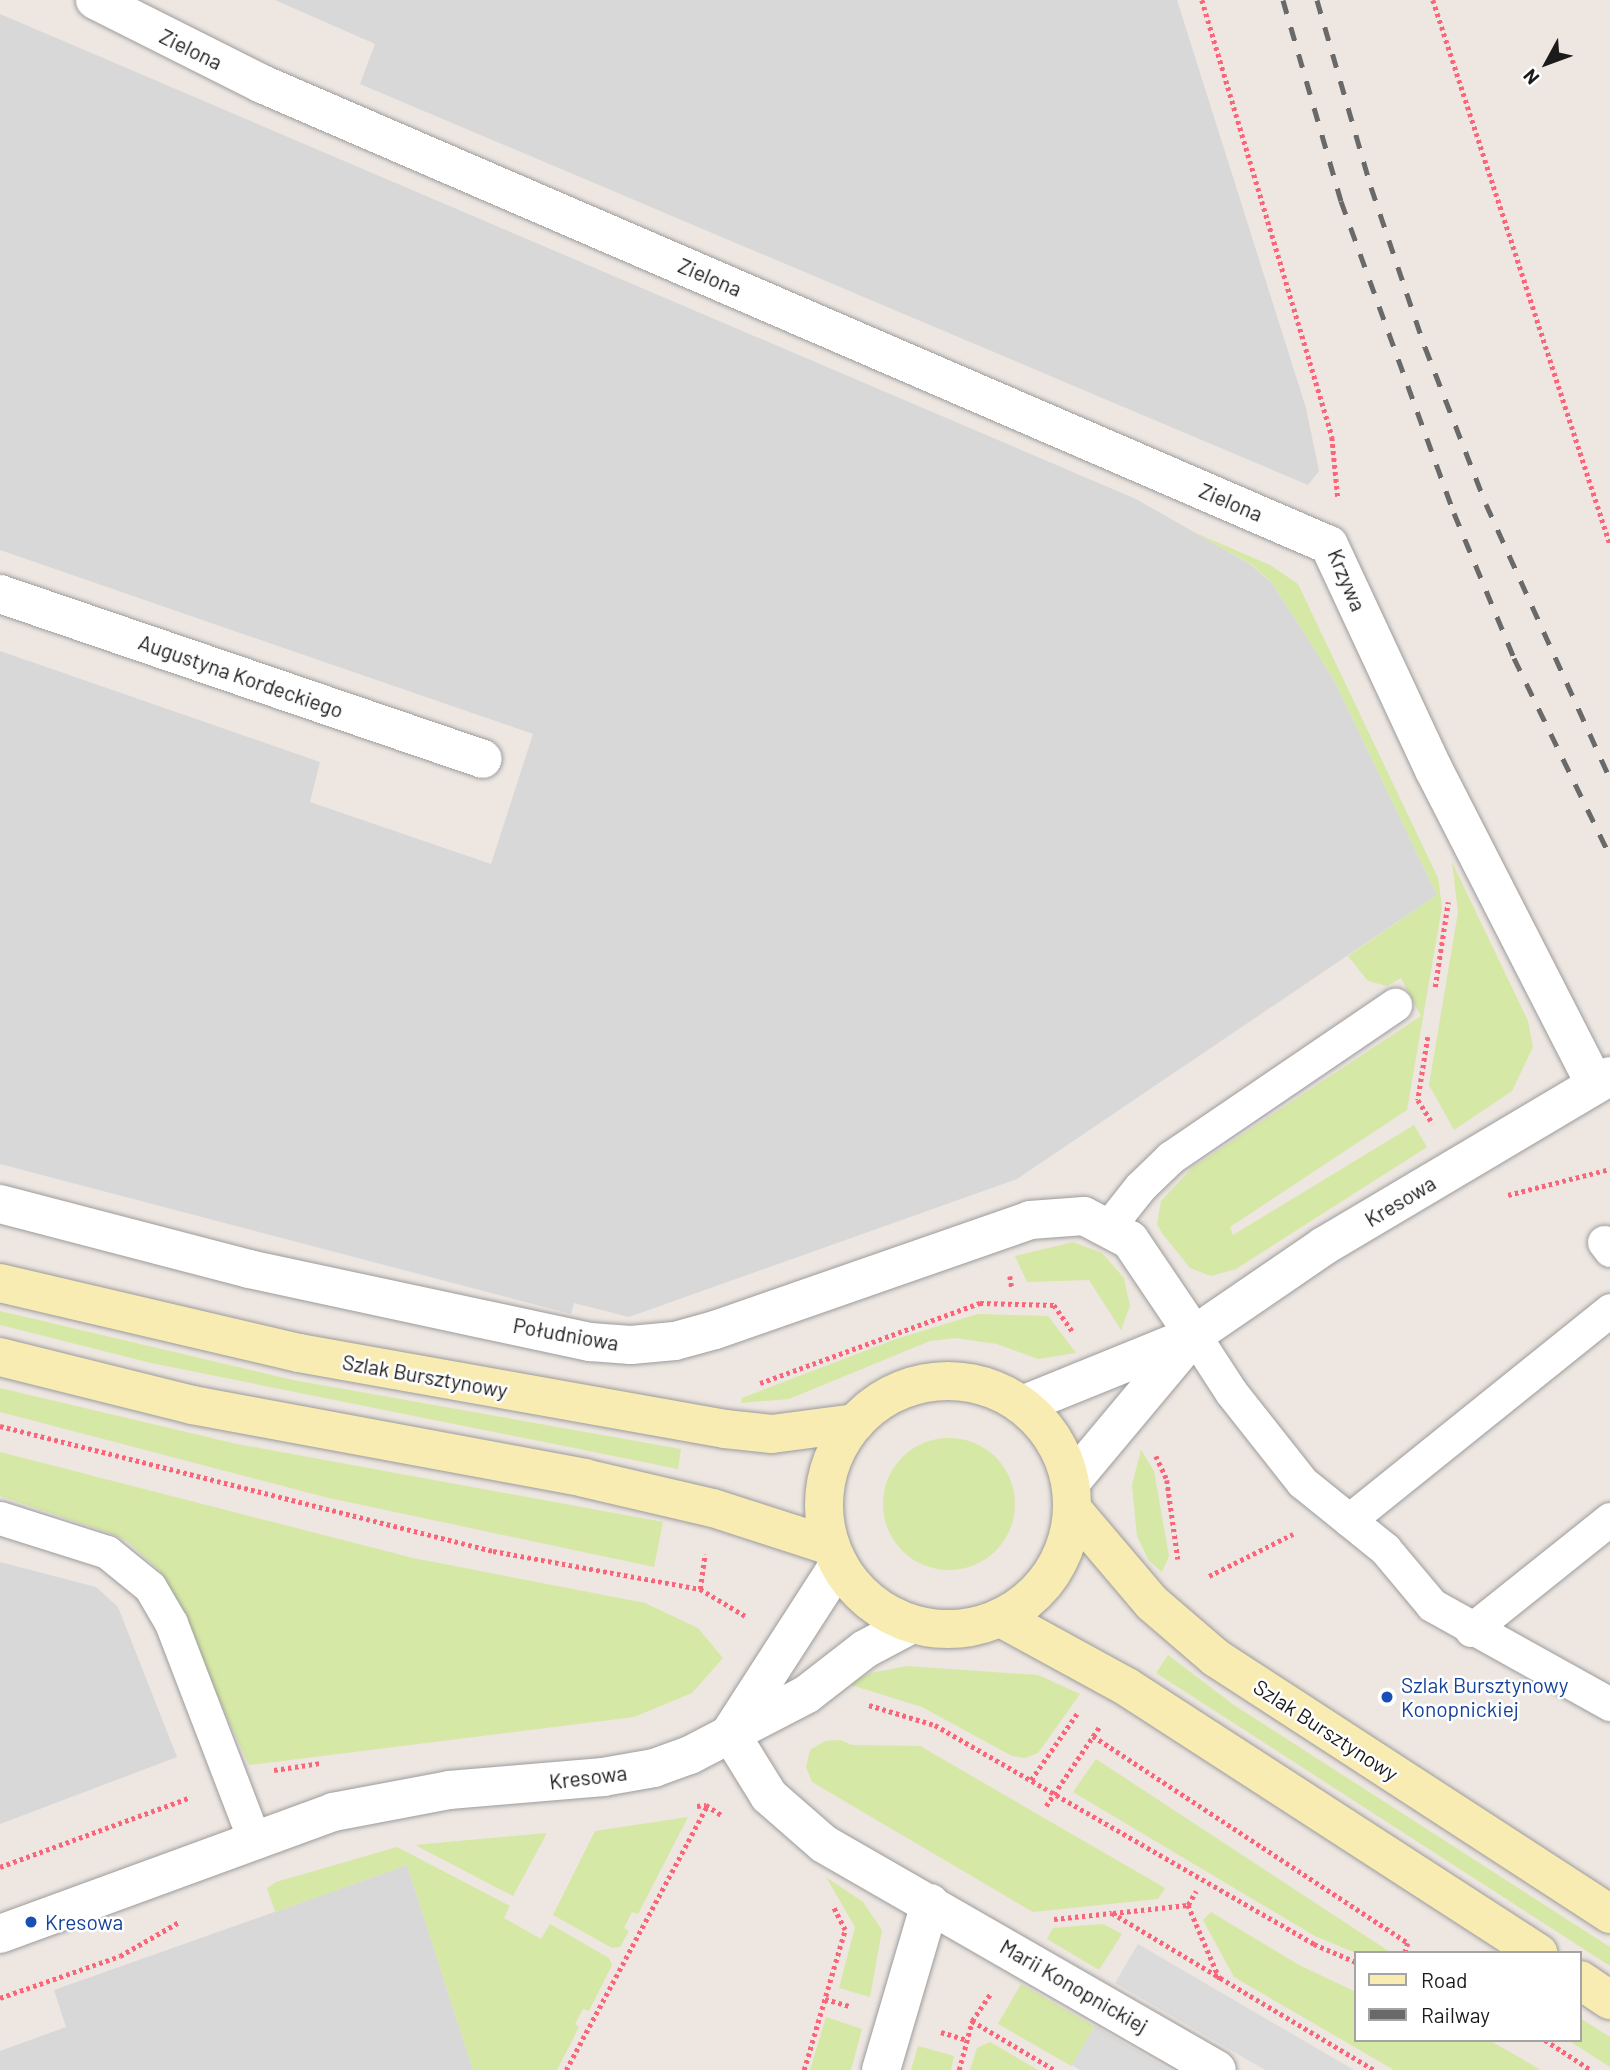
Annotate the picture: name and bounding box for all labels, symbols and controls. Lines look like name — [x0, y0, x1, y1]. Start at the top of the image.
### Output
street label: Zielona — [156, 23, 226, 75]
north arrow — [1512, 28, 1582, 98]
text: N — [1518, 65, 1544, 89]
street label: Zielona — [675, 252, 745, 302]
street label: Zielona — [1196, 477, 1266, 527]
street label: Krzywa — [1323, 545, 1371, 615]
street label: Augustyna Kordeckiego — [135, 629, 347, 723]
street label: Kresowa — [1360, 1170, 1440, 1232]
street label: Południowa — [511, 1312, 621, 1356]
street label: Szlak Bursztynowy — [340, 1349, 510, 1403]
place label: Szlak Bursztynowy Konopnickiej — [1401, 1672, 1568, 1722]
street label: Szlak Bursztynowy — [1249, 1674, 1403, 1786]
marker: Szlak Bursztynowy Konopnickiej — [1379, 1689, 1395, 1705]
street label: Kresowa — [548, 1760, 628, 1794]
place label: Kresowa — [45, 1909, 123, 1935]
marker: Kresowa — [23, 1914, 39, 1930]
street label: Marii Konopnickiej — [996, 1934, 1152, 2038]
legend — [1354, 1951, 1582, 2042]
text: Road — [1421, 1967, 1467, 1992]
text: Railway — [1421, 2002, 1490, 2027]

